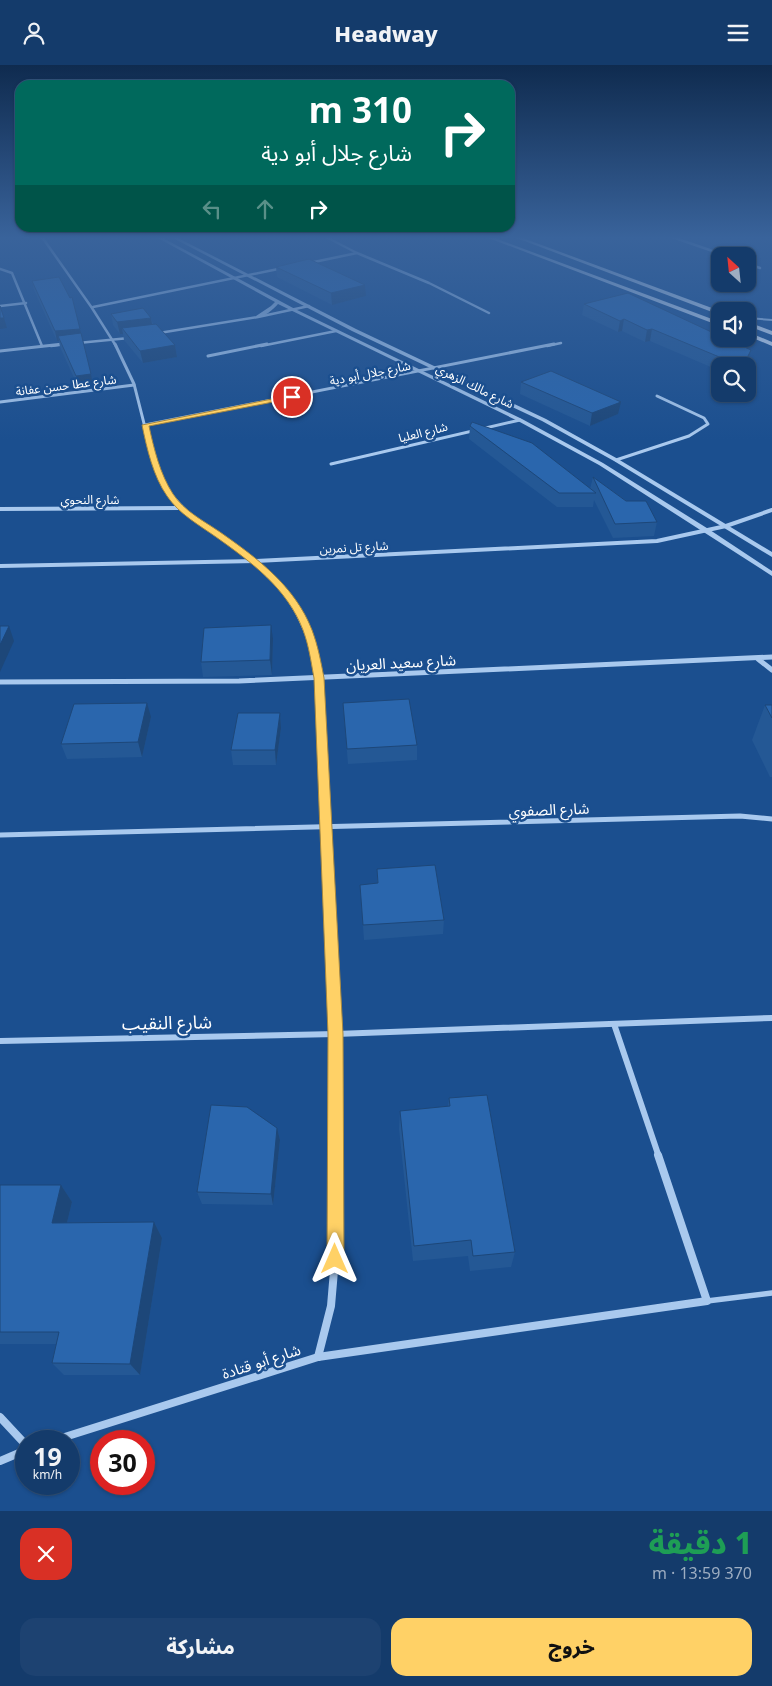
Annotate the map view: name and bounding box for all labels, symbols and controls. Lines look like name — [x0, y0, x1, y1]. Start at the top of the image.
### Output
text: Headway — [334, 18, 438, 48]
icon: person — [20, 19, 48, 47]
icon: menu — [724, 19, 752, 47]
text: 310 m — [309, 86, 412, 133]
icon: right — [430, 100, 495, 165]
text: شارع جلال أبو دية — [261, 137, 412, 167]
icon: left — [198, 195, 226, 223]
icon: ahead — [251, 195, 279, 223]
icon: right — [304, 195, 332, 223]
north arrow — [711, 247, 756, 293]
map controls — [711, 247, 756, 402]
button: sound — [711, 302, 756, 347]
street label: شارع جلال أبو دية — [328, 357, 412, 390]
button: search — [711, 357, 756, 402]
street label: شارع مالك الزهري — [432, 360, 517, 414]
street label: شارع عطا حسن عفانة — [15, 370, 117, 401]
pin — [271, 376, 313, 418]
icon: arrive — [278, 383, 306, 411]
street label: شارع العليا — [397, 418, 450, 447]
street label: شارع النحوي — [60, 491, 120, 509]
street label: شارع تل نمرين — [319, 537, 389, 558]
street label: شارع سعيد العريان — [346, 649, 457, 678]
street label: شارع الصفوي — [508, 798, 590, 823]
street label: شارع النقيب — [122, 1009, 212, 1038]
position arrow — [308, 1232, 360, 1284]
street label: شارع أبو قتادة — [219, 1339, 304, 1386]
speed limit sign: 30 — [90, 1430, 155, 1495]
text: 19 — [33, 1439, 62, 1473]
text: km/h — [33, 1466, 62, 1483]
text: 1 دقيقة — [649, 1522, 752, 1563]
button: close — [20, 1528, 72, 1580]
text: 370 m · 13:59 — [652, 1562, 752, 1584]
button: مشاركة — [20, 1618, 381, 1676]
button: خروج — [391, 1618, 752, 1676]

